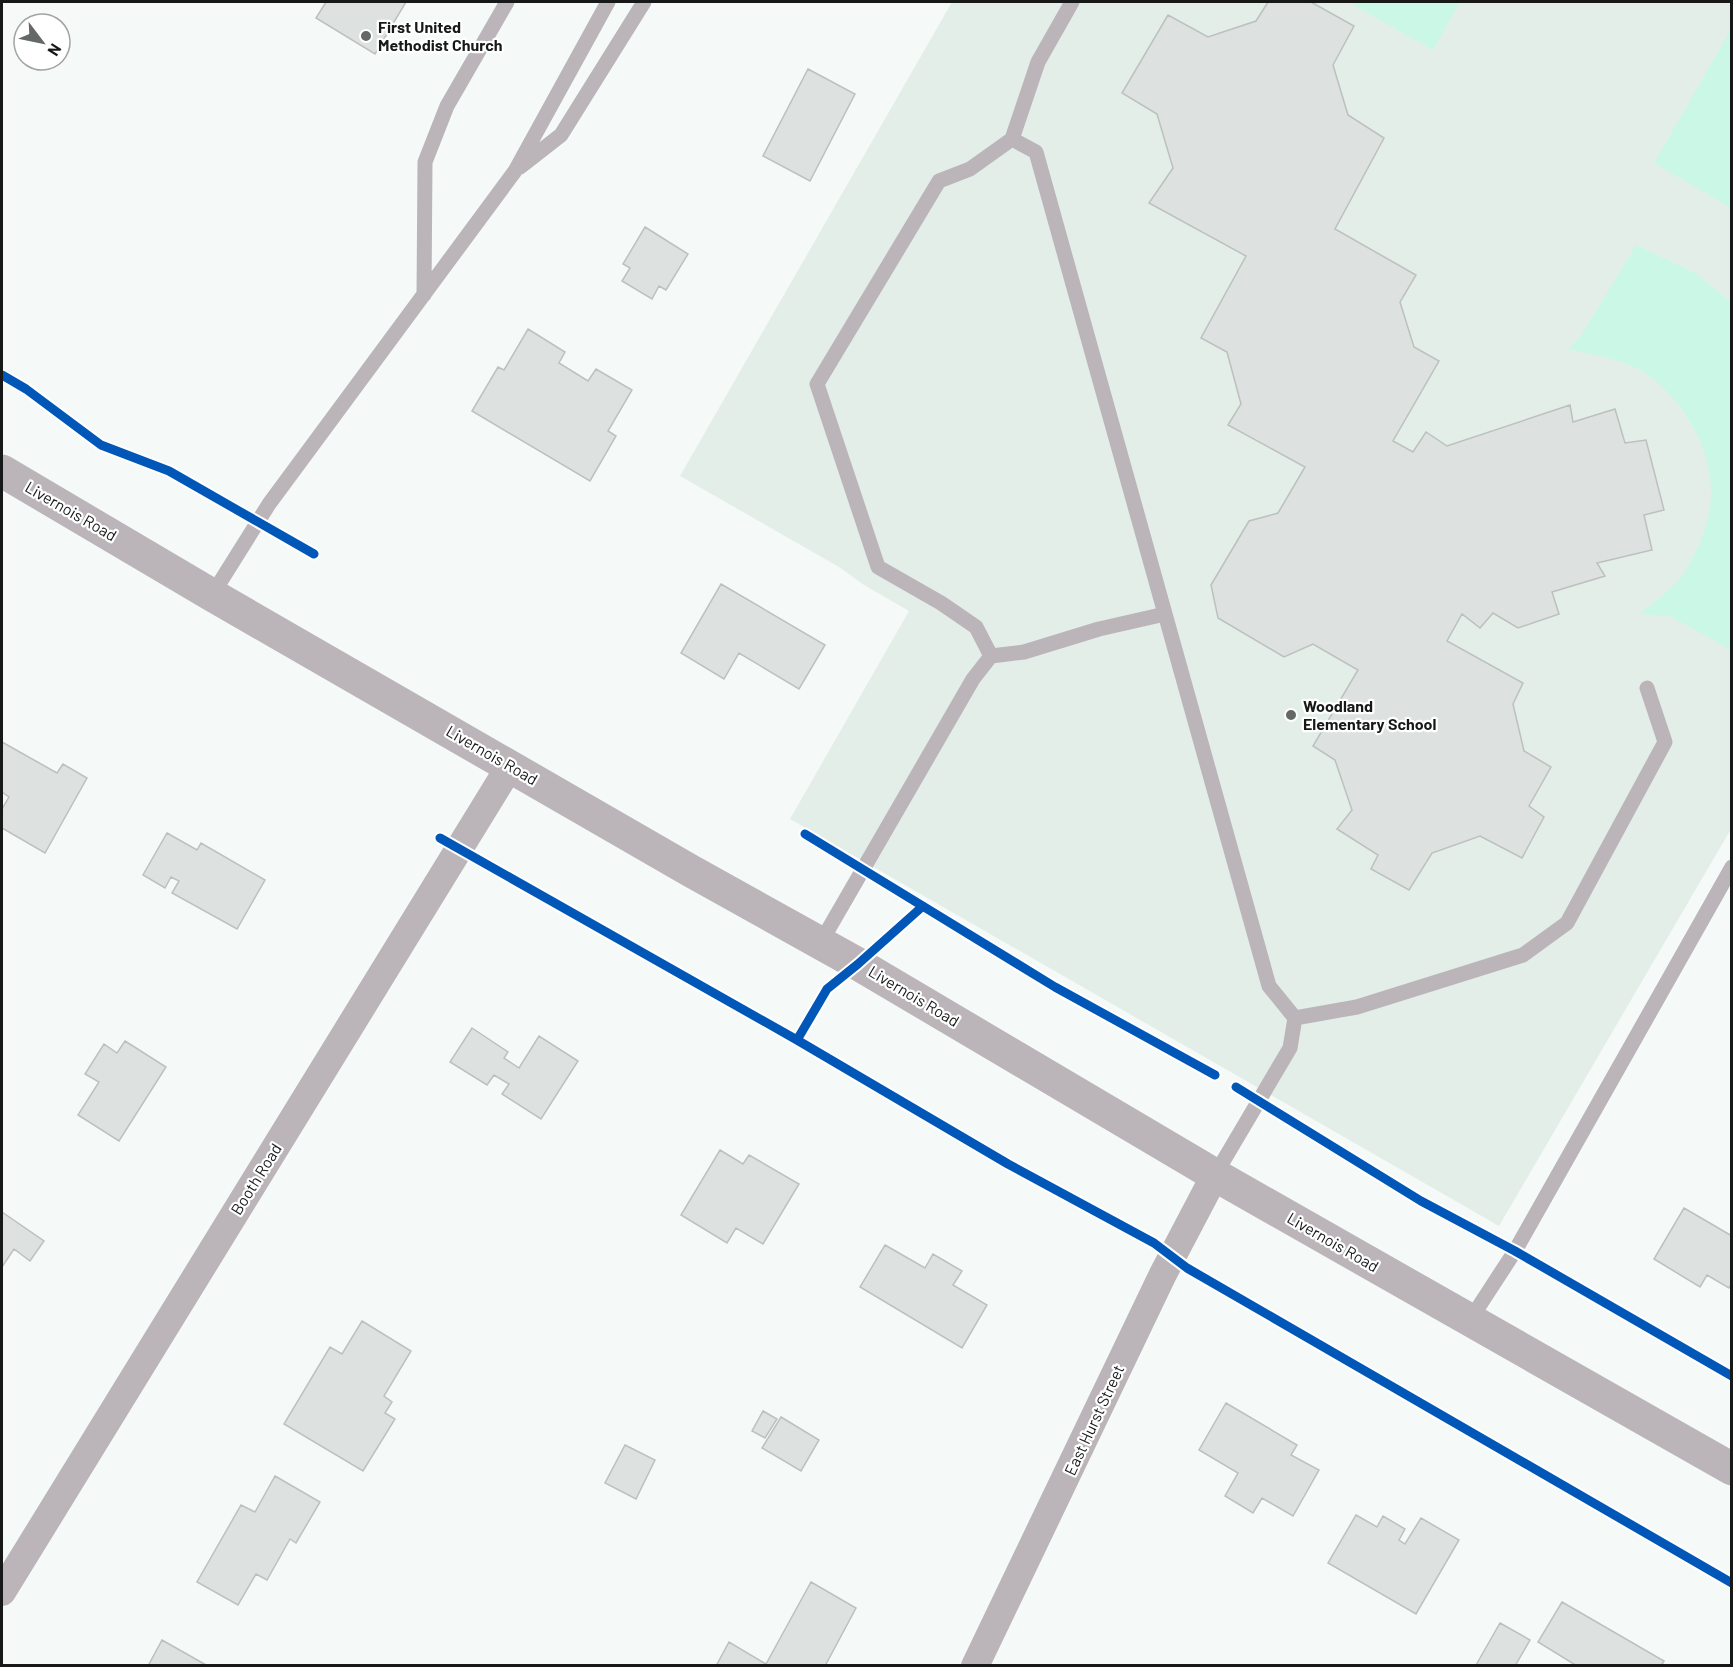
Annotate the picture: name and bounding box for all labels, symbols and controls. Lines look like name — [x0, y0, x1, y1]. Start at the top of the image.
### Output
north arrow — [12, 12, 72, 72]
place label: First United Methodist Church — [378, 17, 503, 54]
marker: First United Methodist Church — [359, 29, 373, 43]
text: N — [44, 41, 66, 60]
street label: Livernois Road — [22, 477, 120, 544]
place label: Woodland Elementary School — [1303, 696, 1437, 733]
marker: Woodland Elementary School — [1284, 708, 1298, 722]
street label: Livernois Road — [443, 721, 541, 788]
street label: Livernois Road — [865, 961, 963, 1030]
street label: Booth Road — [226, 1140, 285, 1218]
street label: Livernois Road — [1284, 1208, 1382, 1275]
street label: East Hurst Street — [1060, 1362, 1127, 1478]

